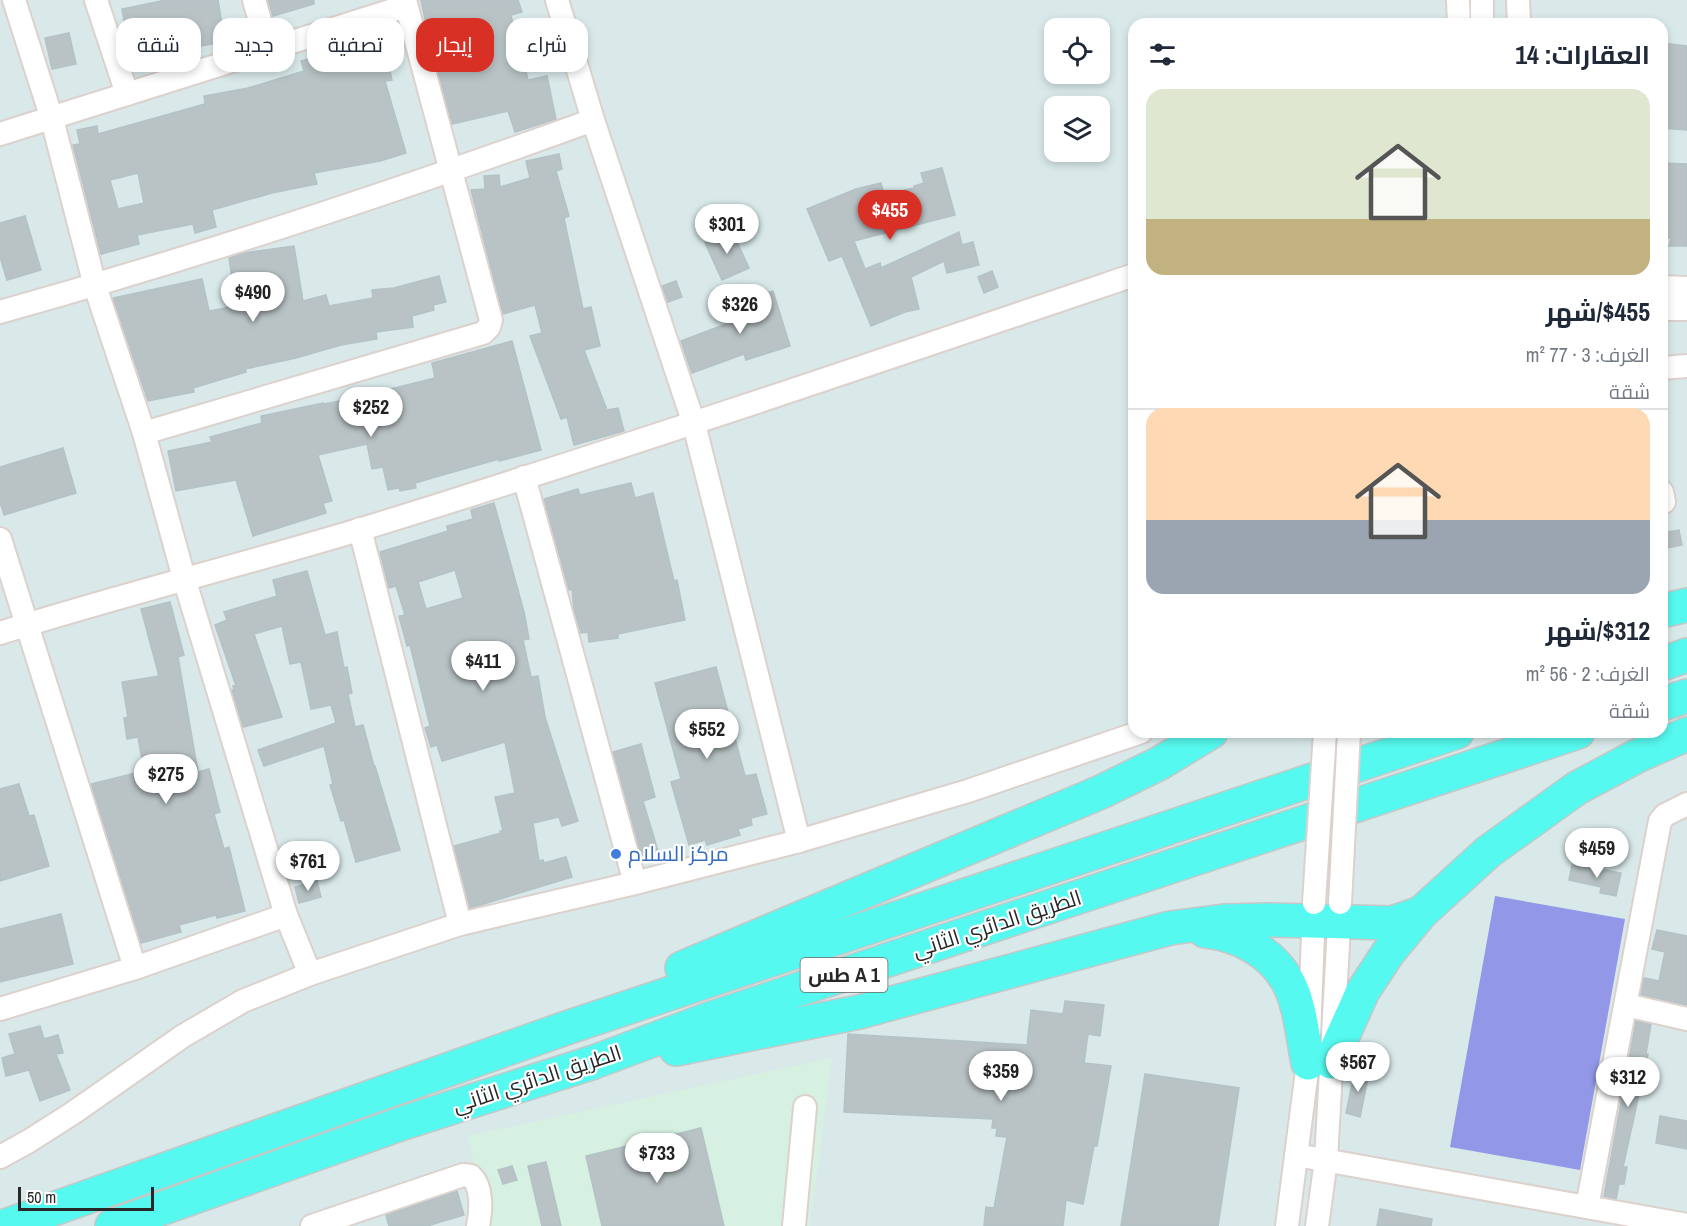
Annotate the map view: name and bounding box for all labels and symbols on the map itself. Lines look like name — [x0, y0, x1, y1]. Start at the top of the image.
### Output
pin: $455 — [854, 190, 926, 241]
pin: $301 — [691, 204, 763, 255]
pin: $490 — [217, 272, 289, 323]
pin: $326 — [704, 284, 776, 335]
pin: $252 — [335, 387, 407, 438]
pin: $411 — [447, 641, 519, 692]
pin: $552 — [671, 709, 743, 760]
pin: $275 — [130, 754, 202, 805]
pin: $459 — [1561, 828, 1633, 879]
place label: مركز السلام — [628, 839, 729, 868]
pin: $761 — [272, 841, 344, 892]
marker: مركز السلام — [609, 847, 623, 861]
street label: الطريق الدائري الثاني — [909, 883, 1086, 966]
road number: طس A 1 — [800, 958, 888, 992]
street label: الطريق الدائري الثاني — [449, 1038, 626, 1121]
pin: $567 — [1322, 1042, 1394, 1093]
pin: $359 — [965, 1051, 1037, 1102]
pin: $312 — [1592, 1057, 1664, 1108]
pin: $733 — [621, 1133, 693, 1184]
scale bar — [18, 1184, 154, 1212]

